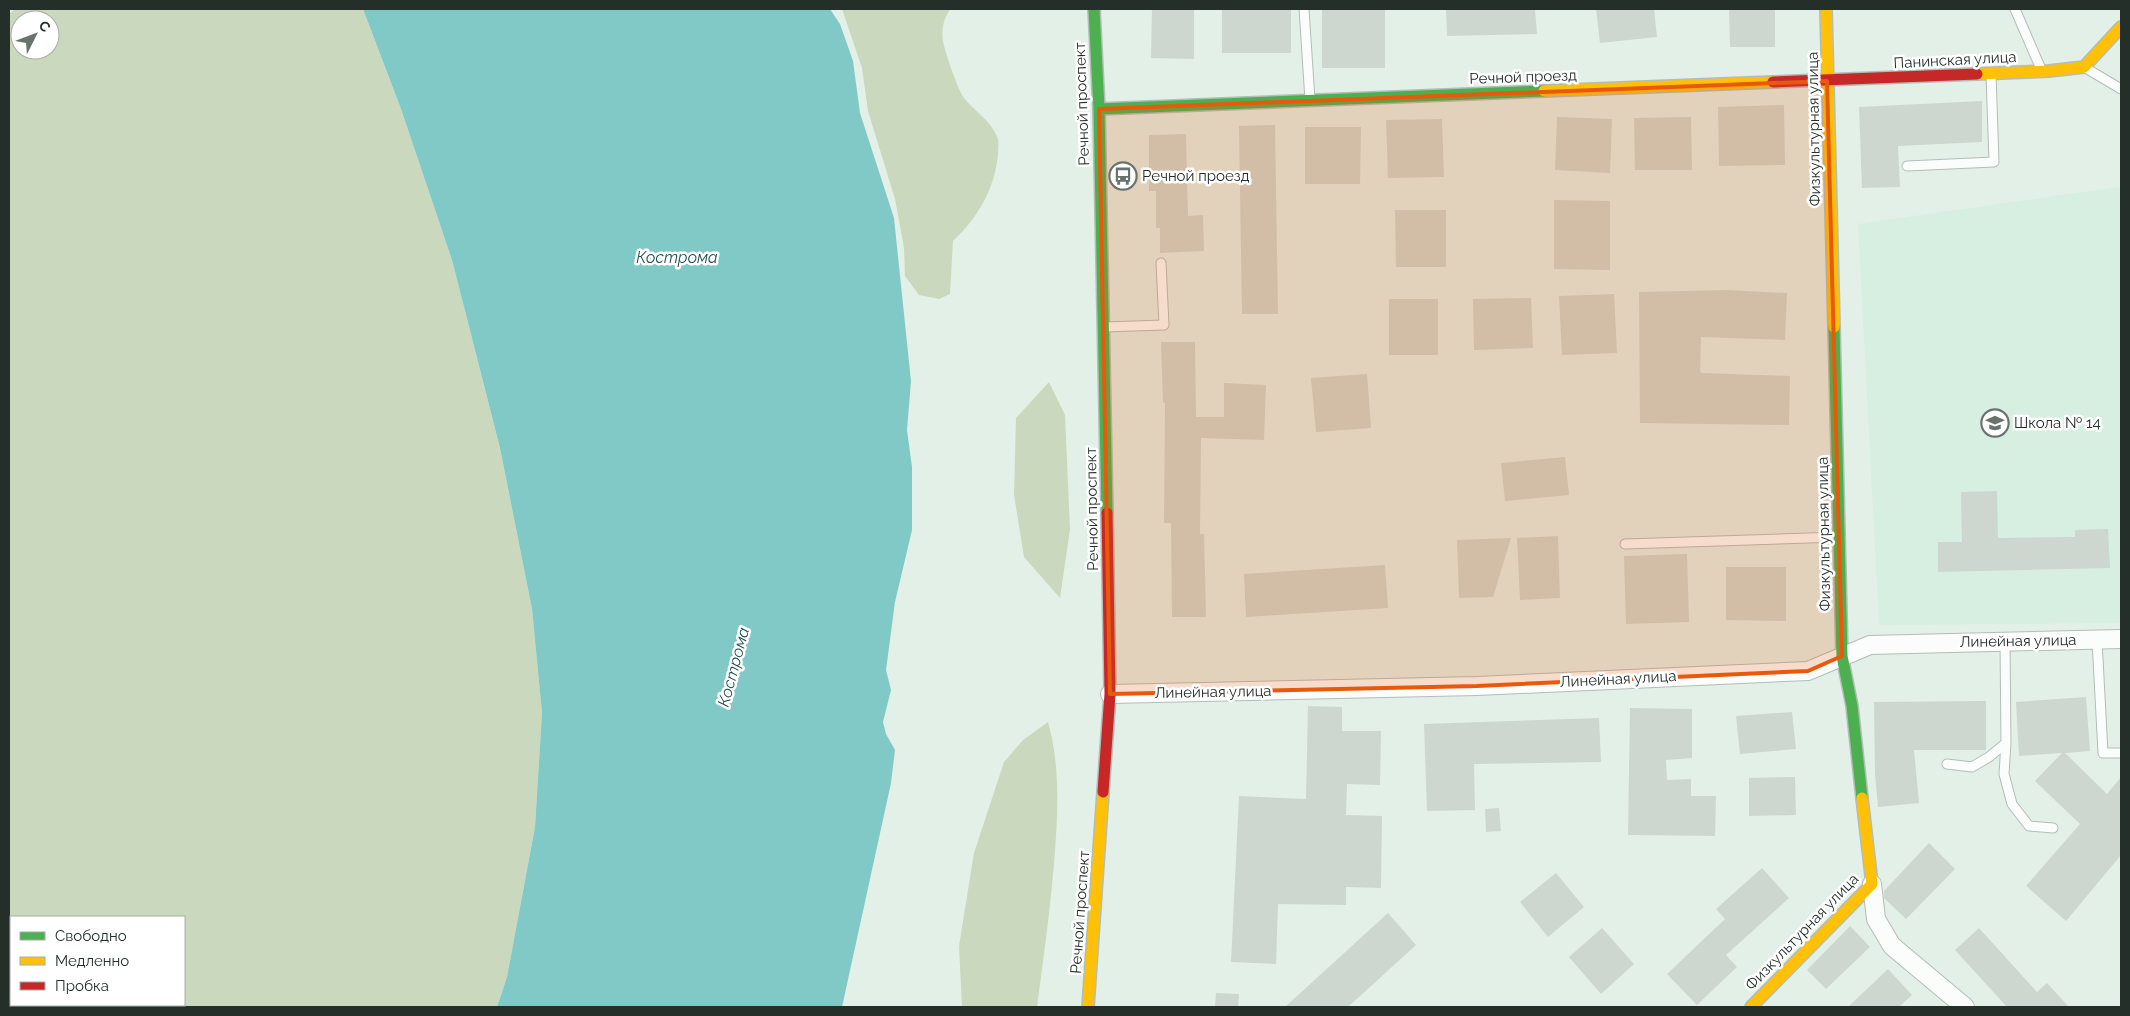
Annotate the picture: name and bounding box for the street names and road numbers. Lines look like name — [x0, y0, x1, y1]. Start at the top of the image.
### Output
street label: Речной проспект — [1071, 42, 1093, 166]
street label: Панинская улица — [1893, 48, 2017, 72]
street label: Физкультурная улица — [1804, 51, 1824, 207]
street label: Речной проезд — [1469, 66, 1577, 88]
street label: Речной проспект — [1082, 447, 1102, 571]
street label: Физкультурная улица — [1814, 456, 1834, 612]
street label: Линейная улица — [1959, 631, 2077, 651]
street label: Линейная улица — [1559, 667, 1677, 691]
street label: Линейная улица — [1154, 682, 1272, 702]
street label: Речной проспект — [1067, 850, 1093, 974]
street label: Физкультурная улица — [1742, 870, 1862, 994]

